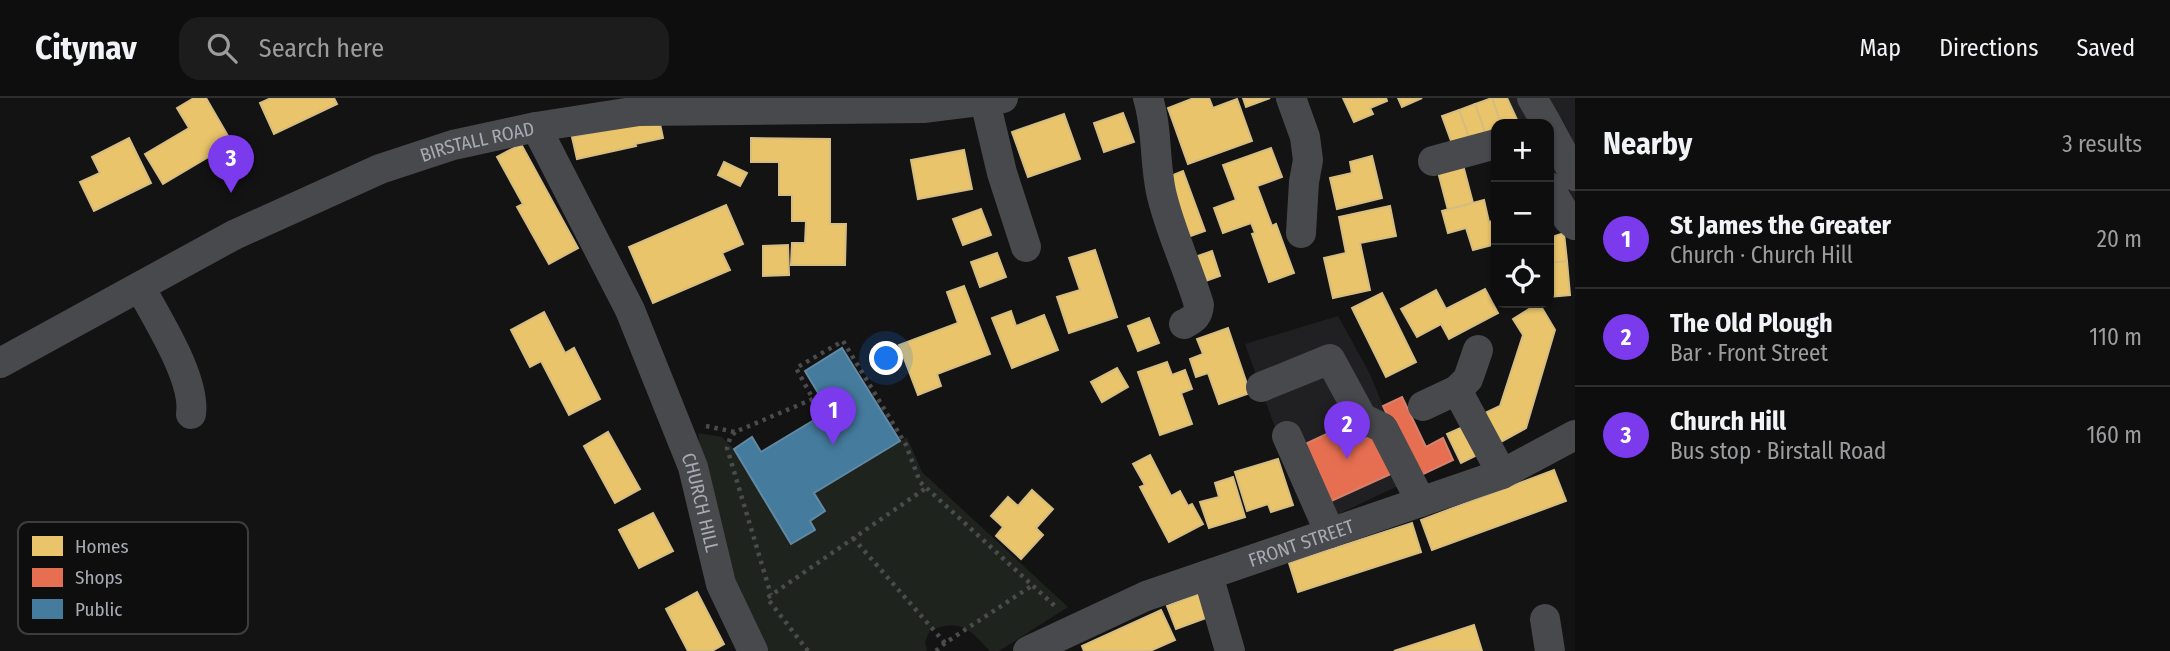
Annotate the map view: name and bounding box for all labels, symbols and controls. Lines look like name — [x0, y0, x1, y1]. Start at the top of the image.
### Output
search box — [179, 17, 669, 80]
text: Citynav — [35, 28, 137, 68]
icon: search — [203, 29, 241, 67]
text: Search here — [259, 33, 384, 64]
text: Map — [1860, 34, 1901, 62]
text: Directions — [1939, 34, 2038, 62]
text: Saved — [2076, 34, 2135, 62]
street label: BIRSTALL ROAD — [417, 117, 536, 167]
map controls — [1491, 119, 1554, 308]
button: + — [1491, 119, 1554, 182]
text: Nearby — [1603, 126, 1692, 162]
text: 3 results — [2062, 130, 2142, 158]
pin: 3 — [208, 135, 254, 193]
button: − — [1491, 182, 1554, 245]
text: St James the Greater — [1670, 210, 1891, 241]
text: 1 — [1621, 225, 1631, 253]
text: 20 m — [2097, 225, 2142, 253]
text: Church · Church Hill — [1670, 241, 1853, 269]
button: locate — [1491, 245, 1554, 308]
text: The Old Plough — [1670, 308, 1833, 339]
text: 2 — [1621, 323, 1631, 351]
text: 110 m — [2089, 323, 2142, 351]
text: Bar · Front Street — [1670, 339, 1828, 367]
your location — [869, 341, 903, 375]
pin: 1 — [810, 387, 856, 445]
pin: 2 — [1324, 401, 1370, 459]
text: Church Hill — [1670, 406, 1786, 437]
text: 3 — [1621, 421, 1631, 449]
text: 160 m — [2087, 421, 2142, 449]
text: Bus stop · Birstall Road — [1670, 437, 1886, 465]
street label: CHURCH HILL — [676, 449, 724, 555]
street label: FRONT STREET — [1245, 515, 1357, 572]
legend — [18, 522, 248, 634]
text: Homes — [75, 535, 129, 558]
text: Shops — [75, 566, 123, 589]
text: Public — [75, 598, 122, 621]

